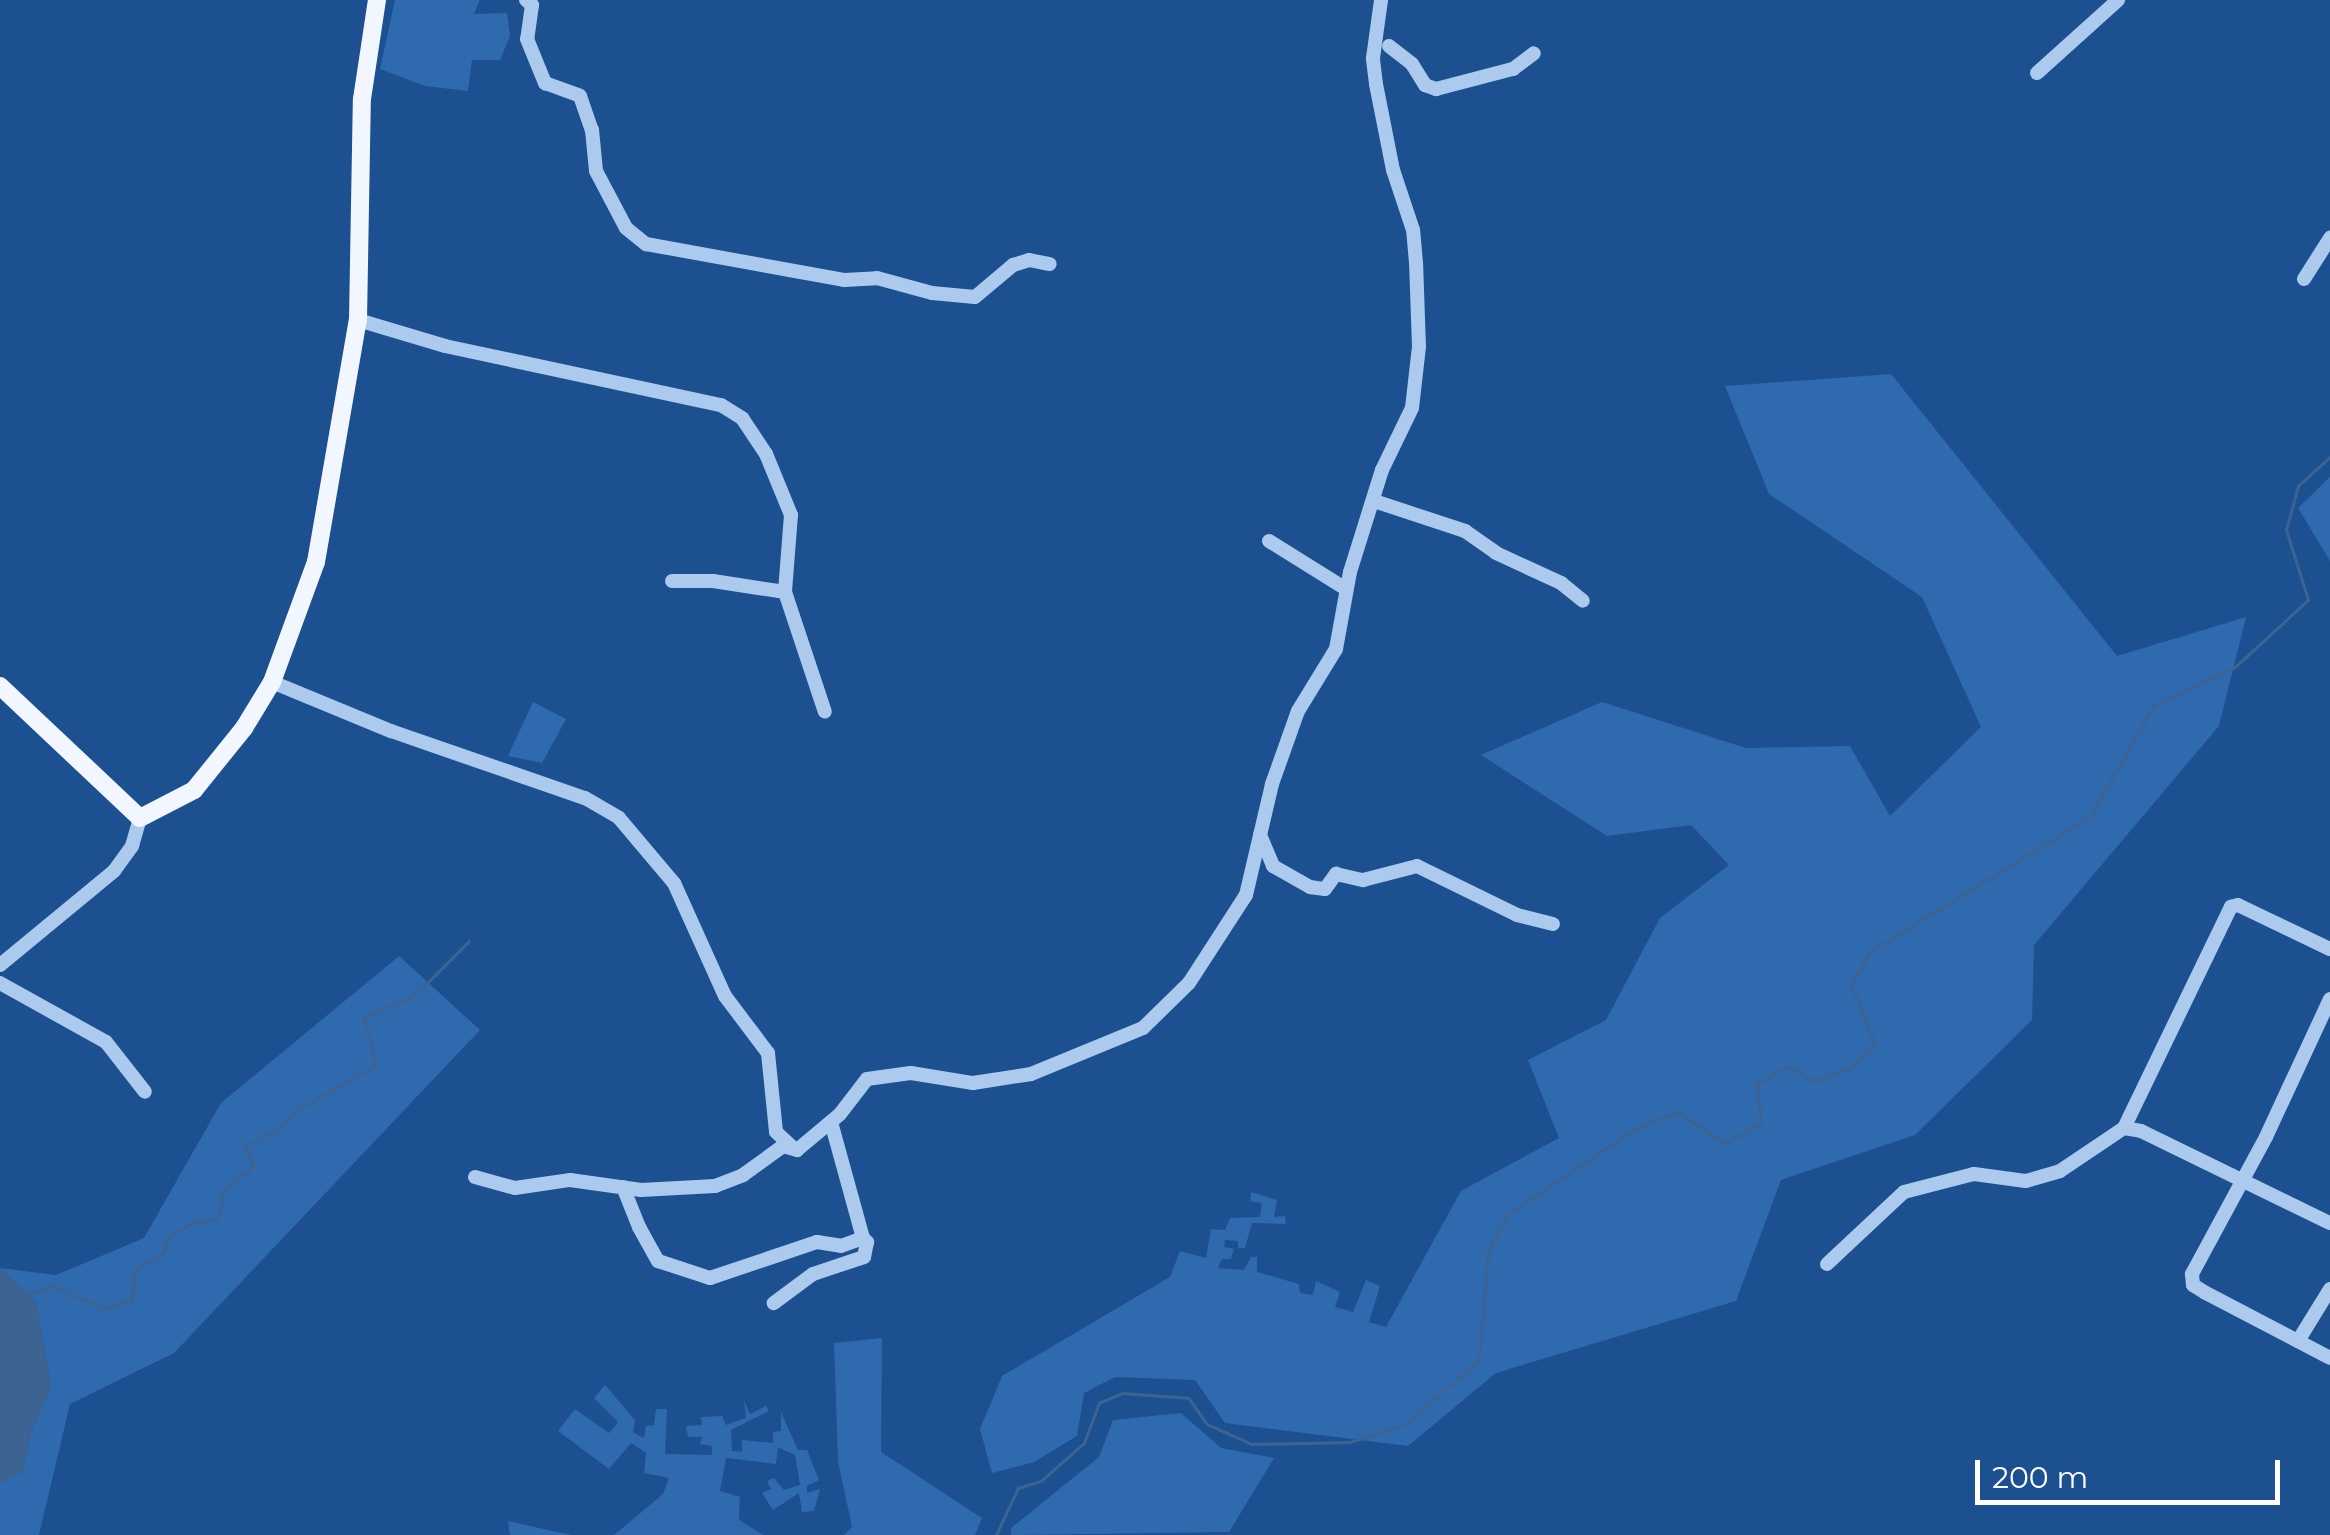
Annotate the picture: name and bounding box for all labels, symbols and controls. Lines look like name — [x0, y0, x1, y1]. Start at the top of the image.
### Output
scale bar — [1980, 1440, 2285, 1502]
text: 200 m — [1992, 1459, 2088, 1496]

